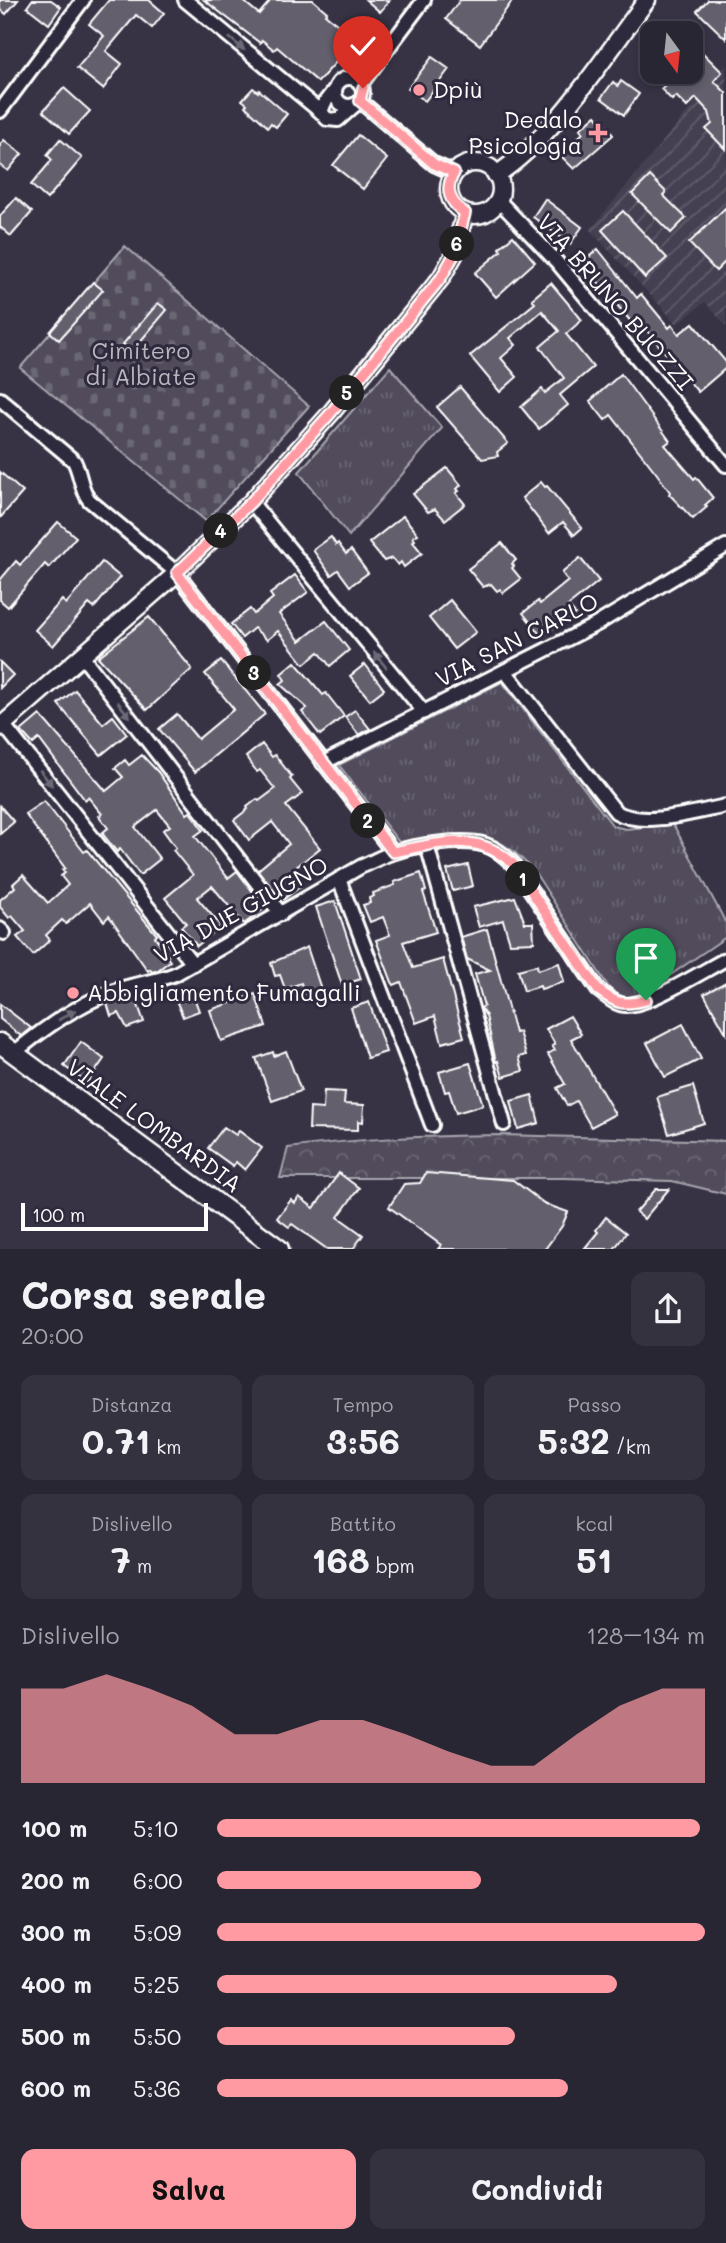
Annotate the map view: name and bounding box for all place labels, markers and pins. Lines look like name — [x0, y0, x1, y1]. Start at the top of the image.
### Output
pin — [333, 16, 393, 88]
place label: Dpiù — [433, 74, 483, 104]
marker: Dpiù — [411, 82, 427, 98]
place label: Dedalo Psicologia — [468, 104, 582, 160]
marker: Dedalo Psicologia — [588, 123, 608, 143]
pin: 6 — [440, 226, 475, 262]
pin: 5 — [330, 376, 364, 410]
pin: 4 — [204, 514, 238, 548]
pin: 3 — [236, 656, 272, 690]
pin: 2 — [350, 804, 386, 838]
pin: 1 — [505, 862, 540, 896]
pin — [616, 928, 676, 1000]
place label: Abbigliamento Fumagalli — [87, 977, 361, 1007]
marker: Abbigliamento Fumagalli — [65, 985, 81, 1001]

